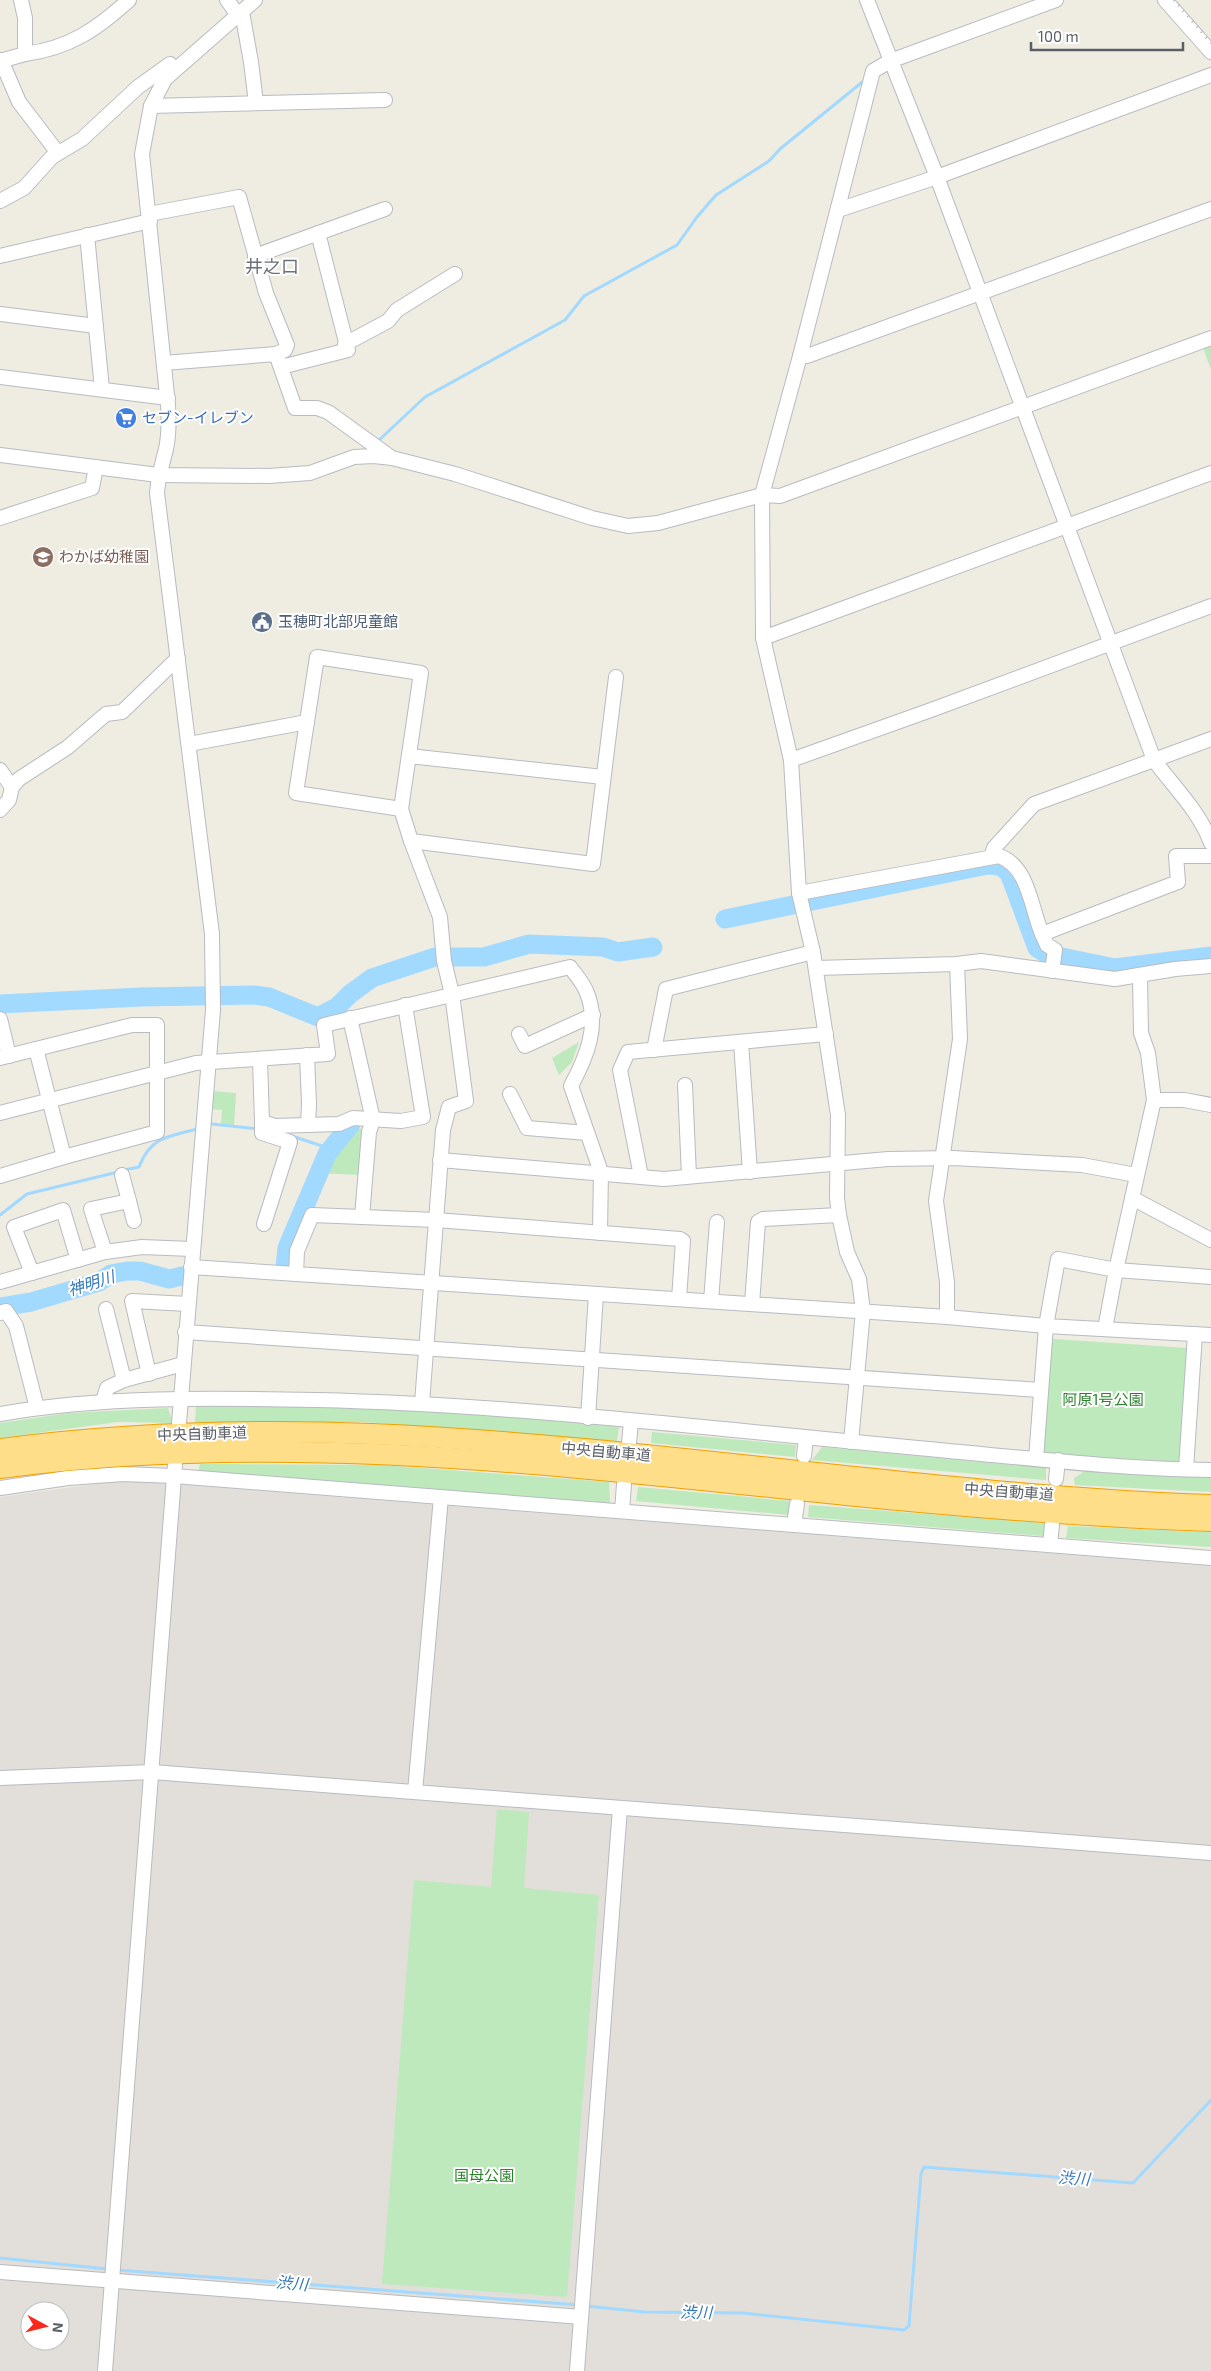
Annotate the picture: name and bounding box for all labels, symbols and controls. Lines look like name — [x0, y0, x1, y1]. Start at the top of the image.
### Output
scale bar — [1031, 20, 1184, 52]
text: 100 m — [1038, 27, 1079, 45]
district label: 井之口 — [245, 255, 299, 277]
supermarket icon: セブン-イレブン — [114, 406, 138, 430]
place label: セブン-イレブン — [142, 408, 254, 426]
school or university icon: わかば幼稚園 — [31, 545, 55, 569]
place label: わかば幼稚園 — [59, 547, 149, 565]
public building icon: 玉穂町北部児童館 — [250, 610, 274, 634]
place label: 玉穂町北部児童館 — [278, 612, 398, 630]
water label: 神明川 — [65, 1265, 119, 1299]
park label: 阿原1号公園 — [1063, 1390, 1143, 1408]
street label: 中央自動車道 — [157, 1422, 247, 1444]
street label: 中央自動車道 — [560, 1438, 652, 1464]
street label: 中央自動車道 — [964, 1479, 1055, 1503]
park label: 国母公園 — [454, 2166, 514, 2184]
water label: 渋川 — [1057, 2167, 1093, 2188]
water label: 渋川 — [275, 2272, 311, 2294]
north arrow — [20, 2301, 70, 2351]
water label: 渋川 — [680, 2302, 714, 2321]
text: N — [49, 2322, 67, 2334]

